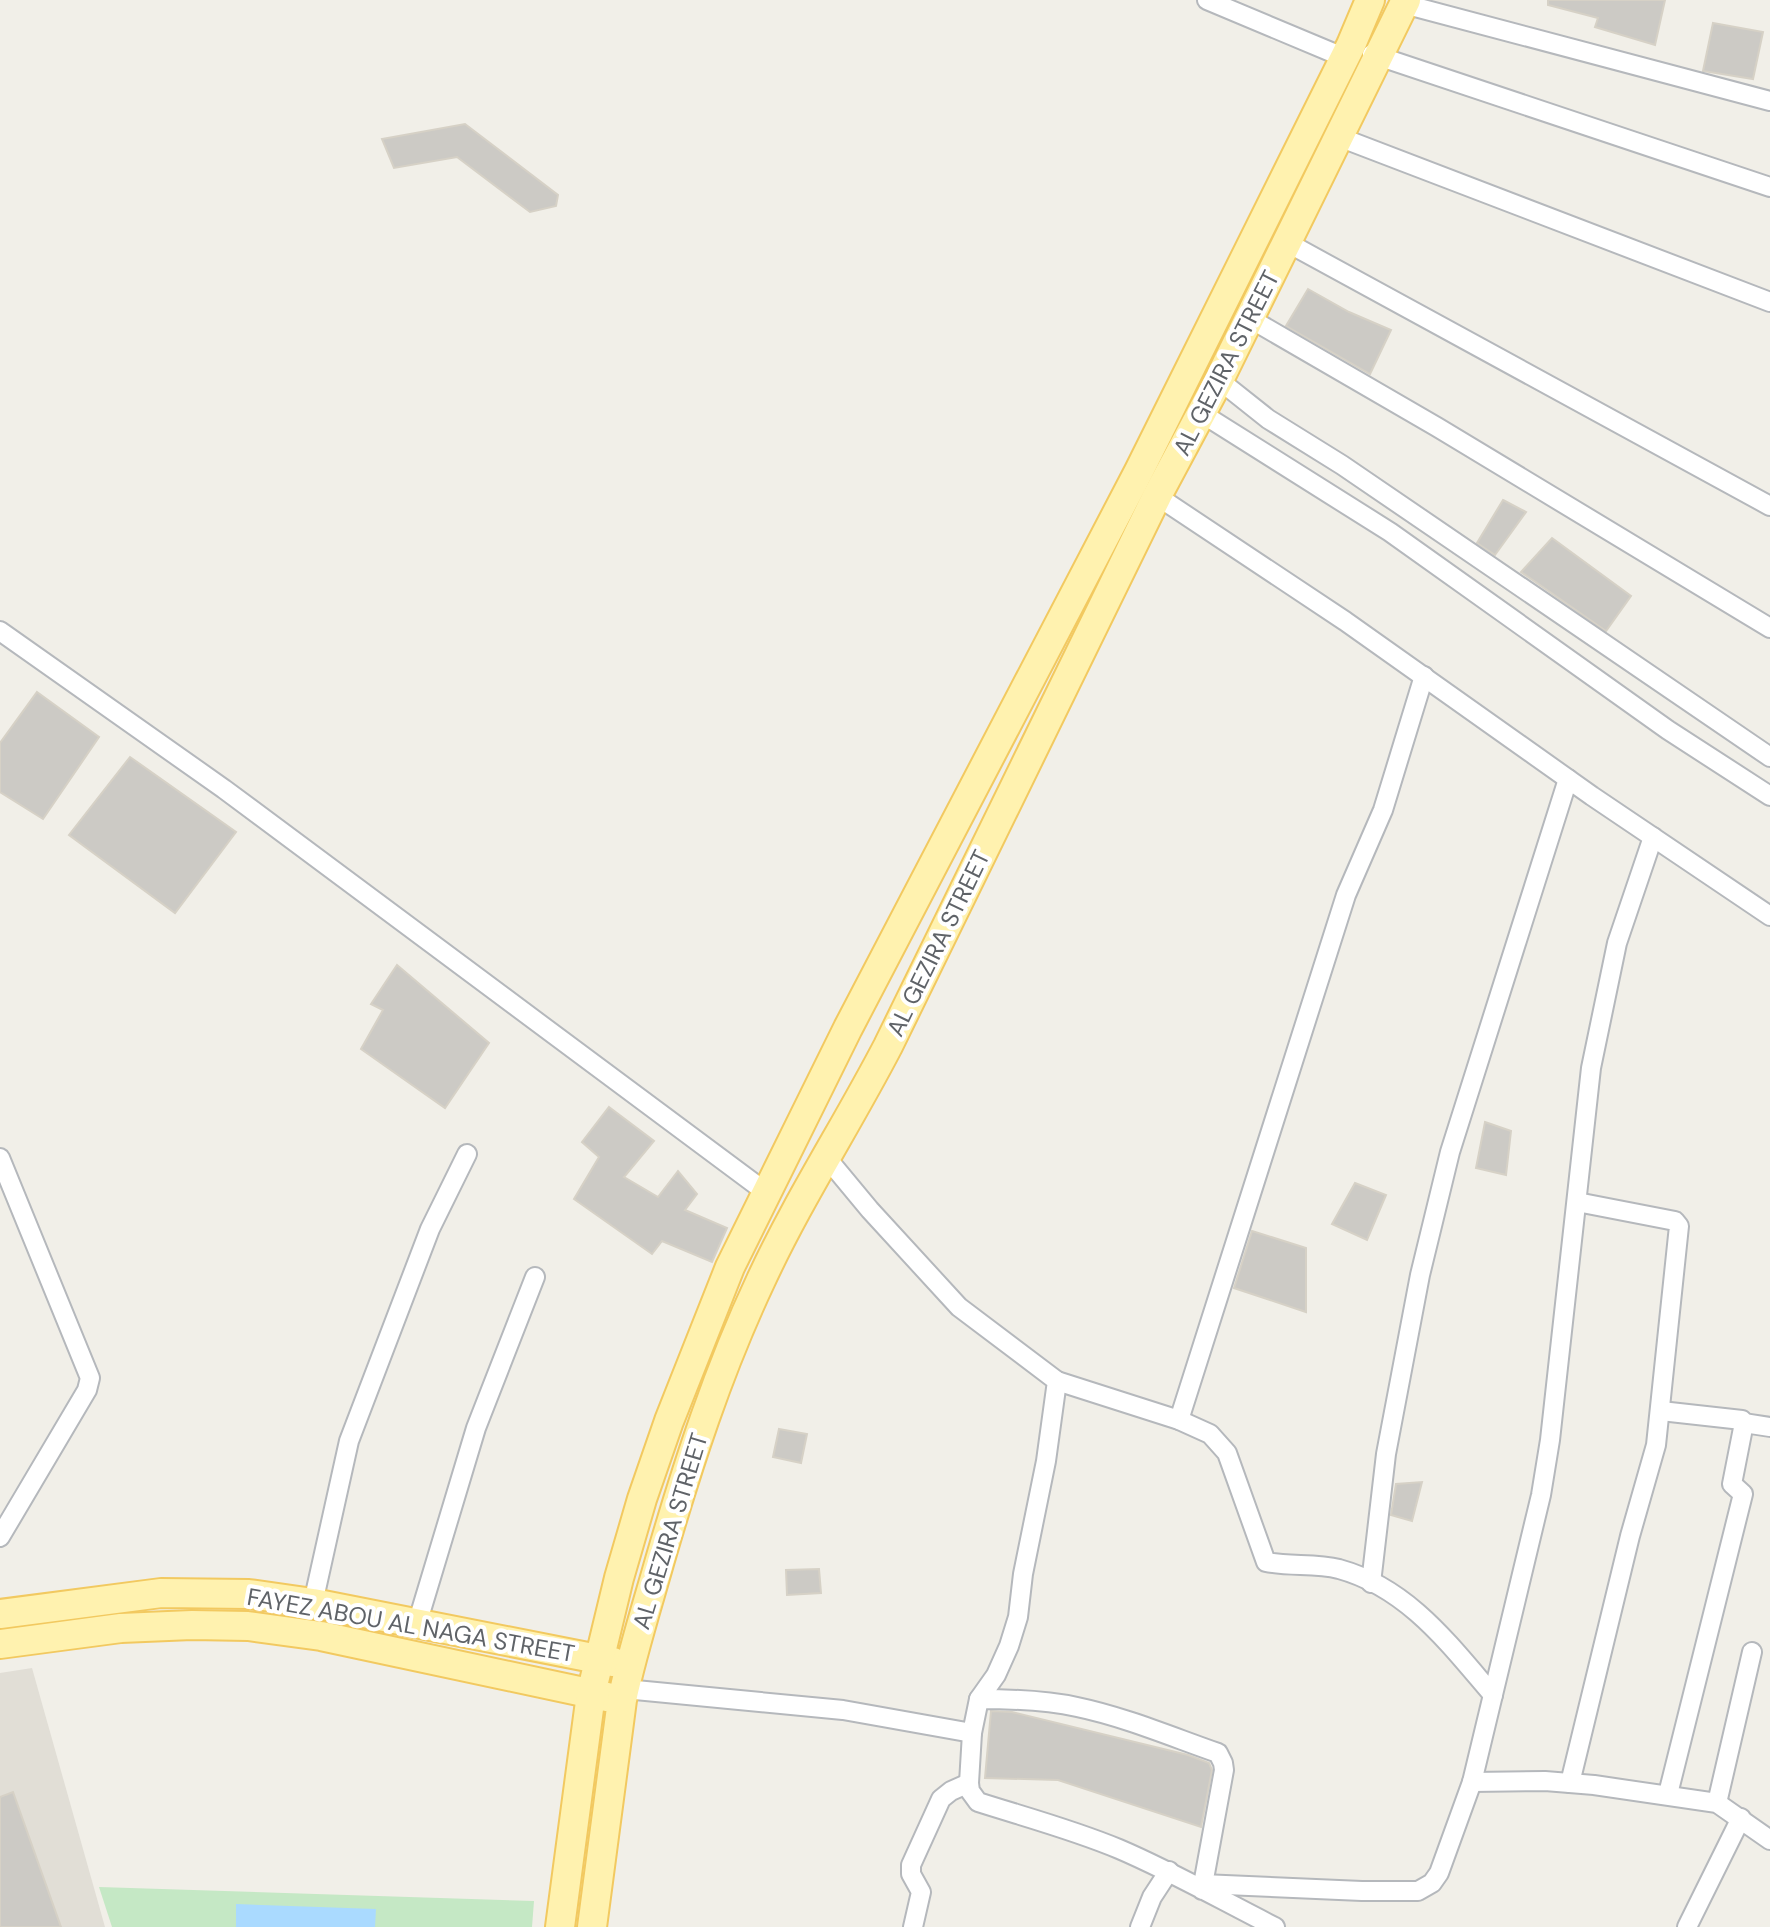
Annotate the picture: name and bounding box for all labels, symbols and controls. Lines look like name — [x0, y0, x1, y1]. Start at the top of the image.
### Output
street label: AL GEZIRA STREET — [1166, 265, 1286, 461]
street label: AL GEZIRA STREET — [879, 845, 997, 1041]
street label: AL GEZIRA STREET — [625, 1429, 715, 1633]
street label: FAYEZ ABOU AL NAGA STREET — [245, 1581, 577, 1669]

